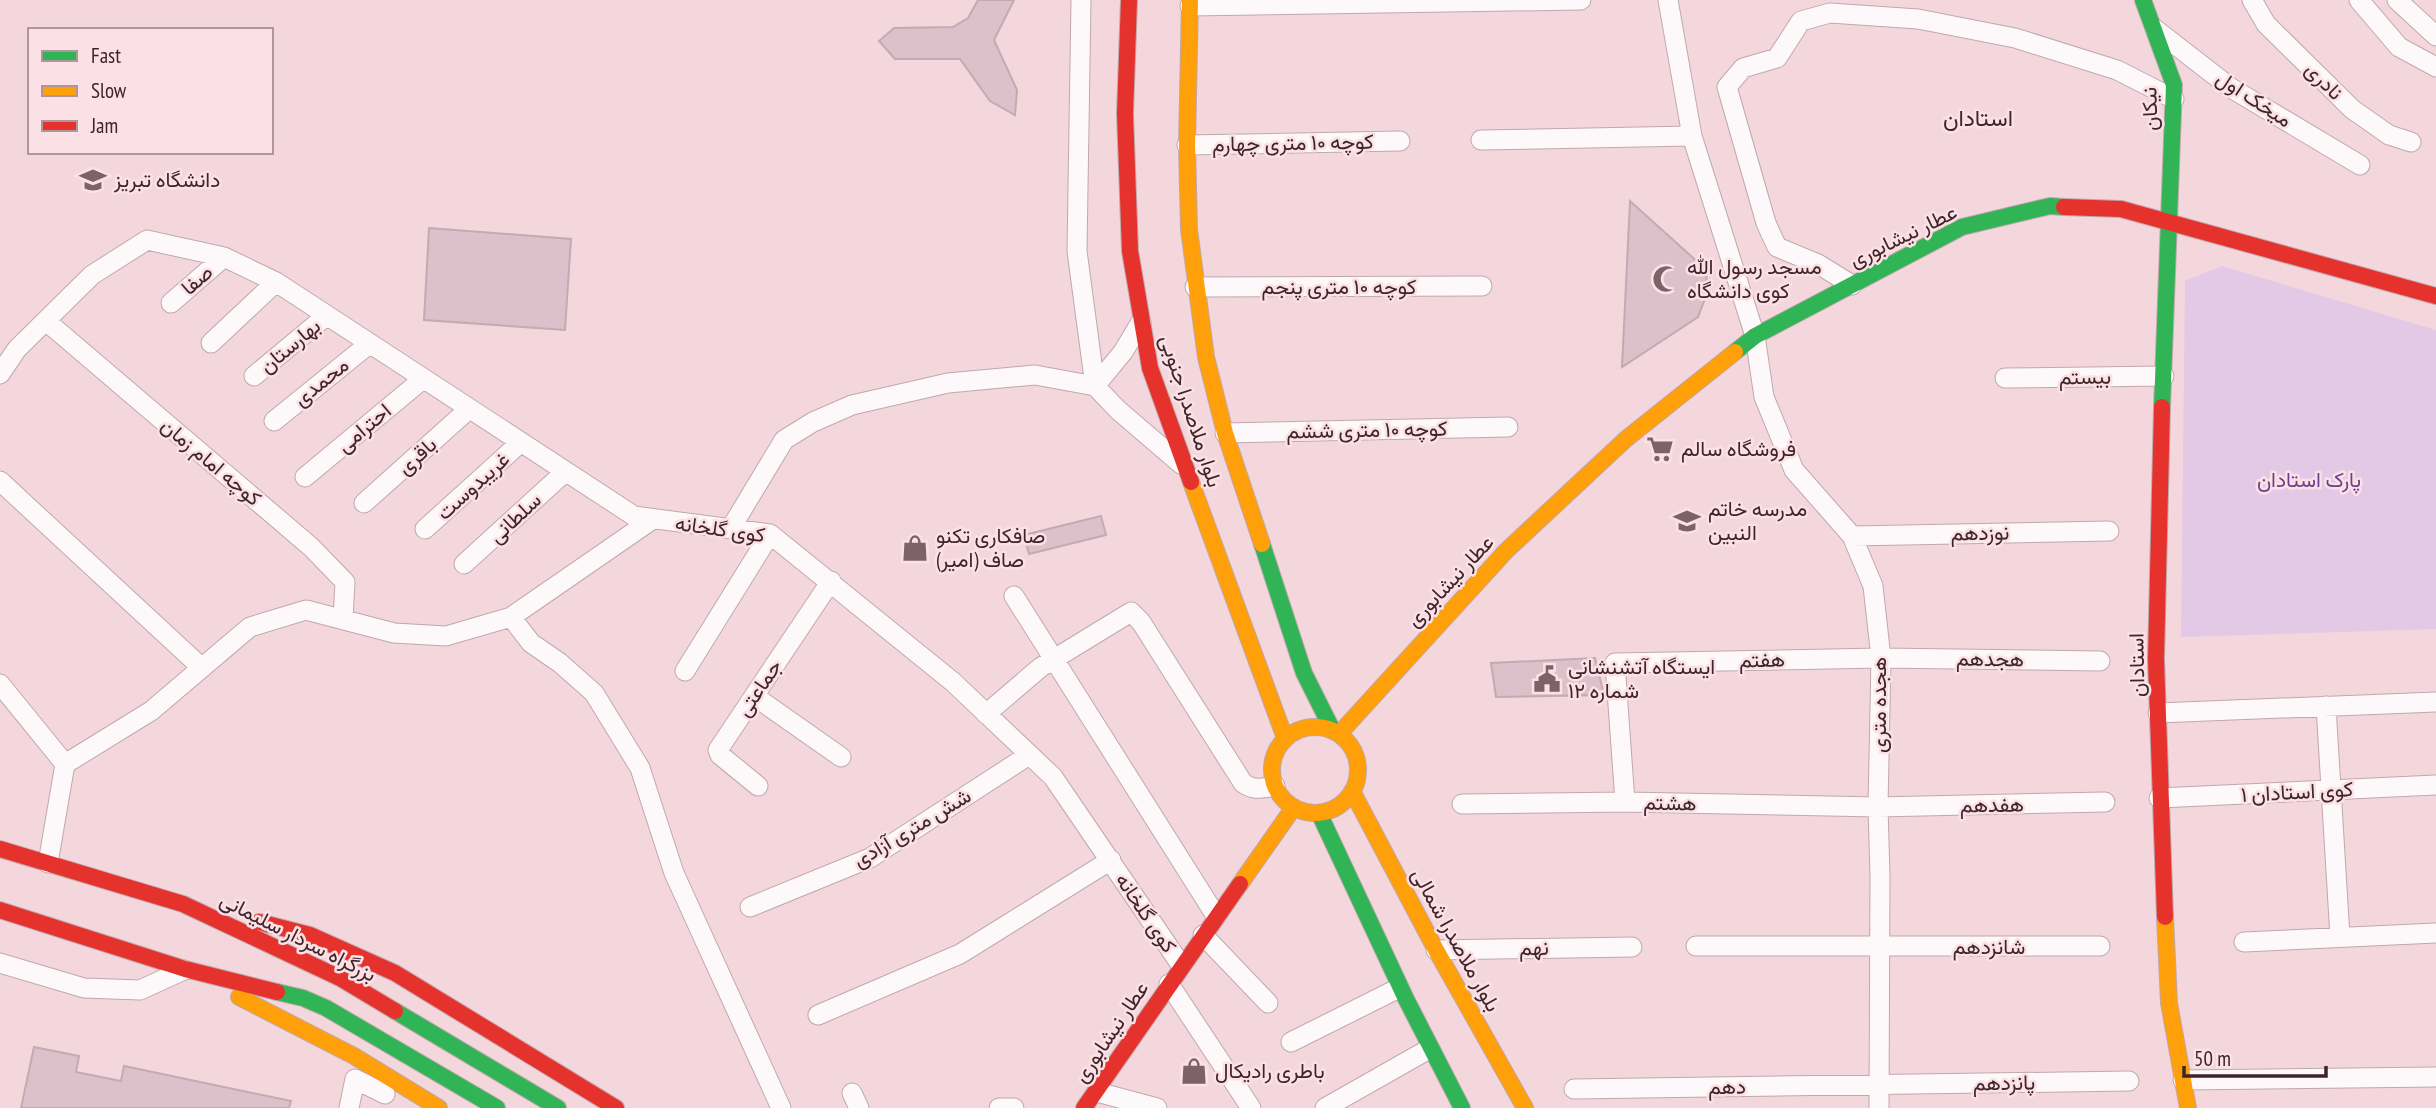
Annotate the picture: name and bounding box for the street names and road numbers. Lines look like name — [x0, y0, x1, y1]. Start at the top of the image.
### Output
street label: نادری — [2299, 56, 2349, 106]
street label: میخک اول — [2211, 64, 2297, 133]
street label: نیکان — [2135, 87, 2164, 131]
street label: کوچه ۱۰ متری چهارم — [1212, 128, 1374, 158]
street label: عطار نیشابوری — [1844, 198, 1961, 273]
street label: صفا — [175, 258, 218, 301]
street label: کوچه ۱۰ متری پنجم — [1262, 273, 1416, 301]
street label: بهارستان — [253, 312, 326, 379]
street label: بلوار ملاصدرا جنوبی — [1154, 331, 1229, 490]
street label: محمدی — [287, 351, 354, 412]
street label: بیستم — [2059, 363, 2111, 391]
street label: احترامی — [331, 397, 397, 458]
street label: کوچه امام زمان — [155, 412, 267, 512]
street label: کوچه ۱۰ متری ششم — [1286, 415, 1448, 445]
street label: باقری — [391, 431, 442, 480]
street label: غریبدوست — [430, 446, 515, 526]
street label: سلطانی — [483, 486, 547, 549]
street label: کوی گلخانه — [673, 509, 767, 548]
street label: نوزدهم — [1950, 518, 2010, 548]
street label: عطار نیشابوری — [1400, 529, 1499, 633]
street label: استادان — [2122, 633, 2151, 697]
street label: هجدهم — [1956, 644, 2024, 674]
street label: هفتم — [1739, 646, 1785, 674]
street label: جماعتی — [730, 654, 788, 722]
street label: هجده متری — [1865, 657, 1892, 753]
street label: کوی استادان ۱ — [2240, 775, 2354, 808]
street label: شش متری آزادی — [848, 782, 976, 874]
street label: هشتم — [1643, 789, 1697, 817]
street label: هفدهم — [1960, 790, 2024, 820]
street label: بلوار ملاصدرا شمالی — [1406, 863, 1507, 1016]
street label: کوی گلخانه — [1110, 868, 1183, 958]
street label: بزرگراه سردار سلیمانی — [216, 886, 381, 988]
street label: شانزدهم — [1953, 933, 2025, 961]
street label: نهم — [1519, 934, 1549, 962]
street label: عطار نیشابوری — [1067, 976, 1154, 1088]
street label: پانزدهم — [1973, 1068, 2035, 1098]
street label: دهم — [1708, 1073, 1746, 1101]

